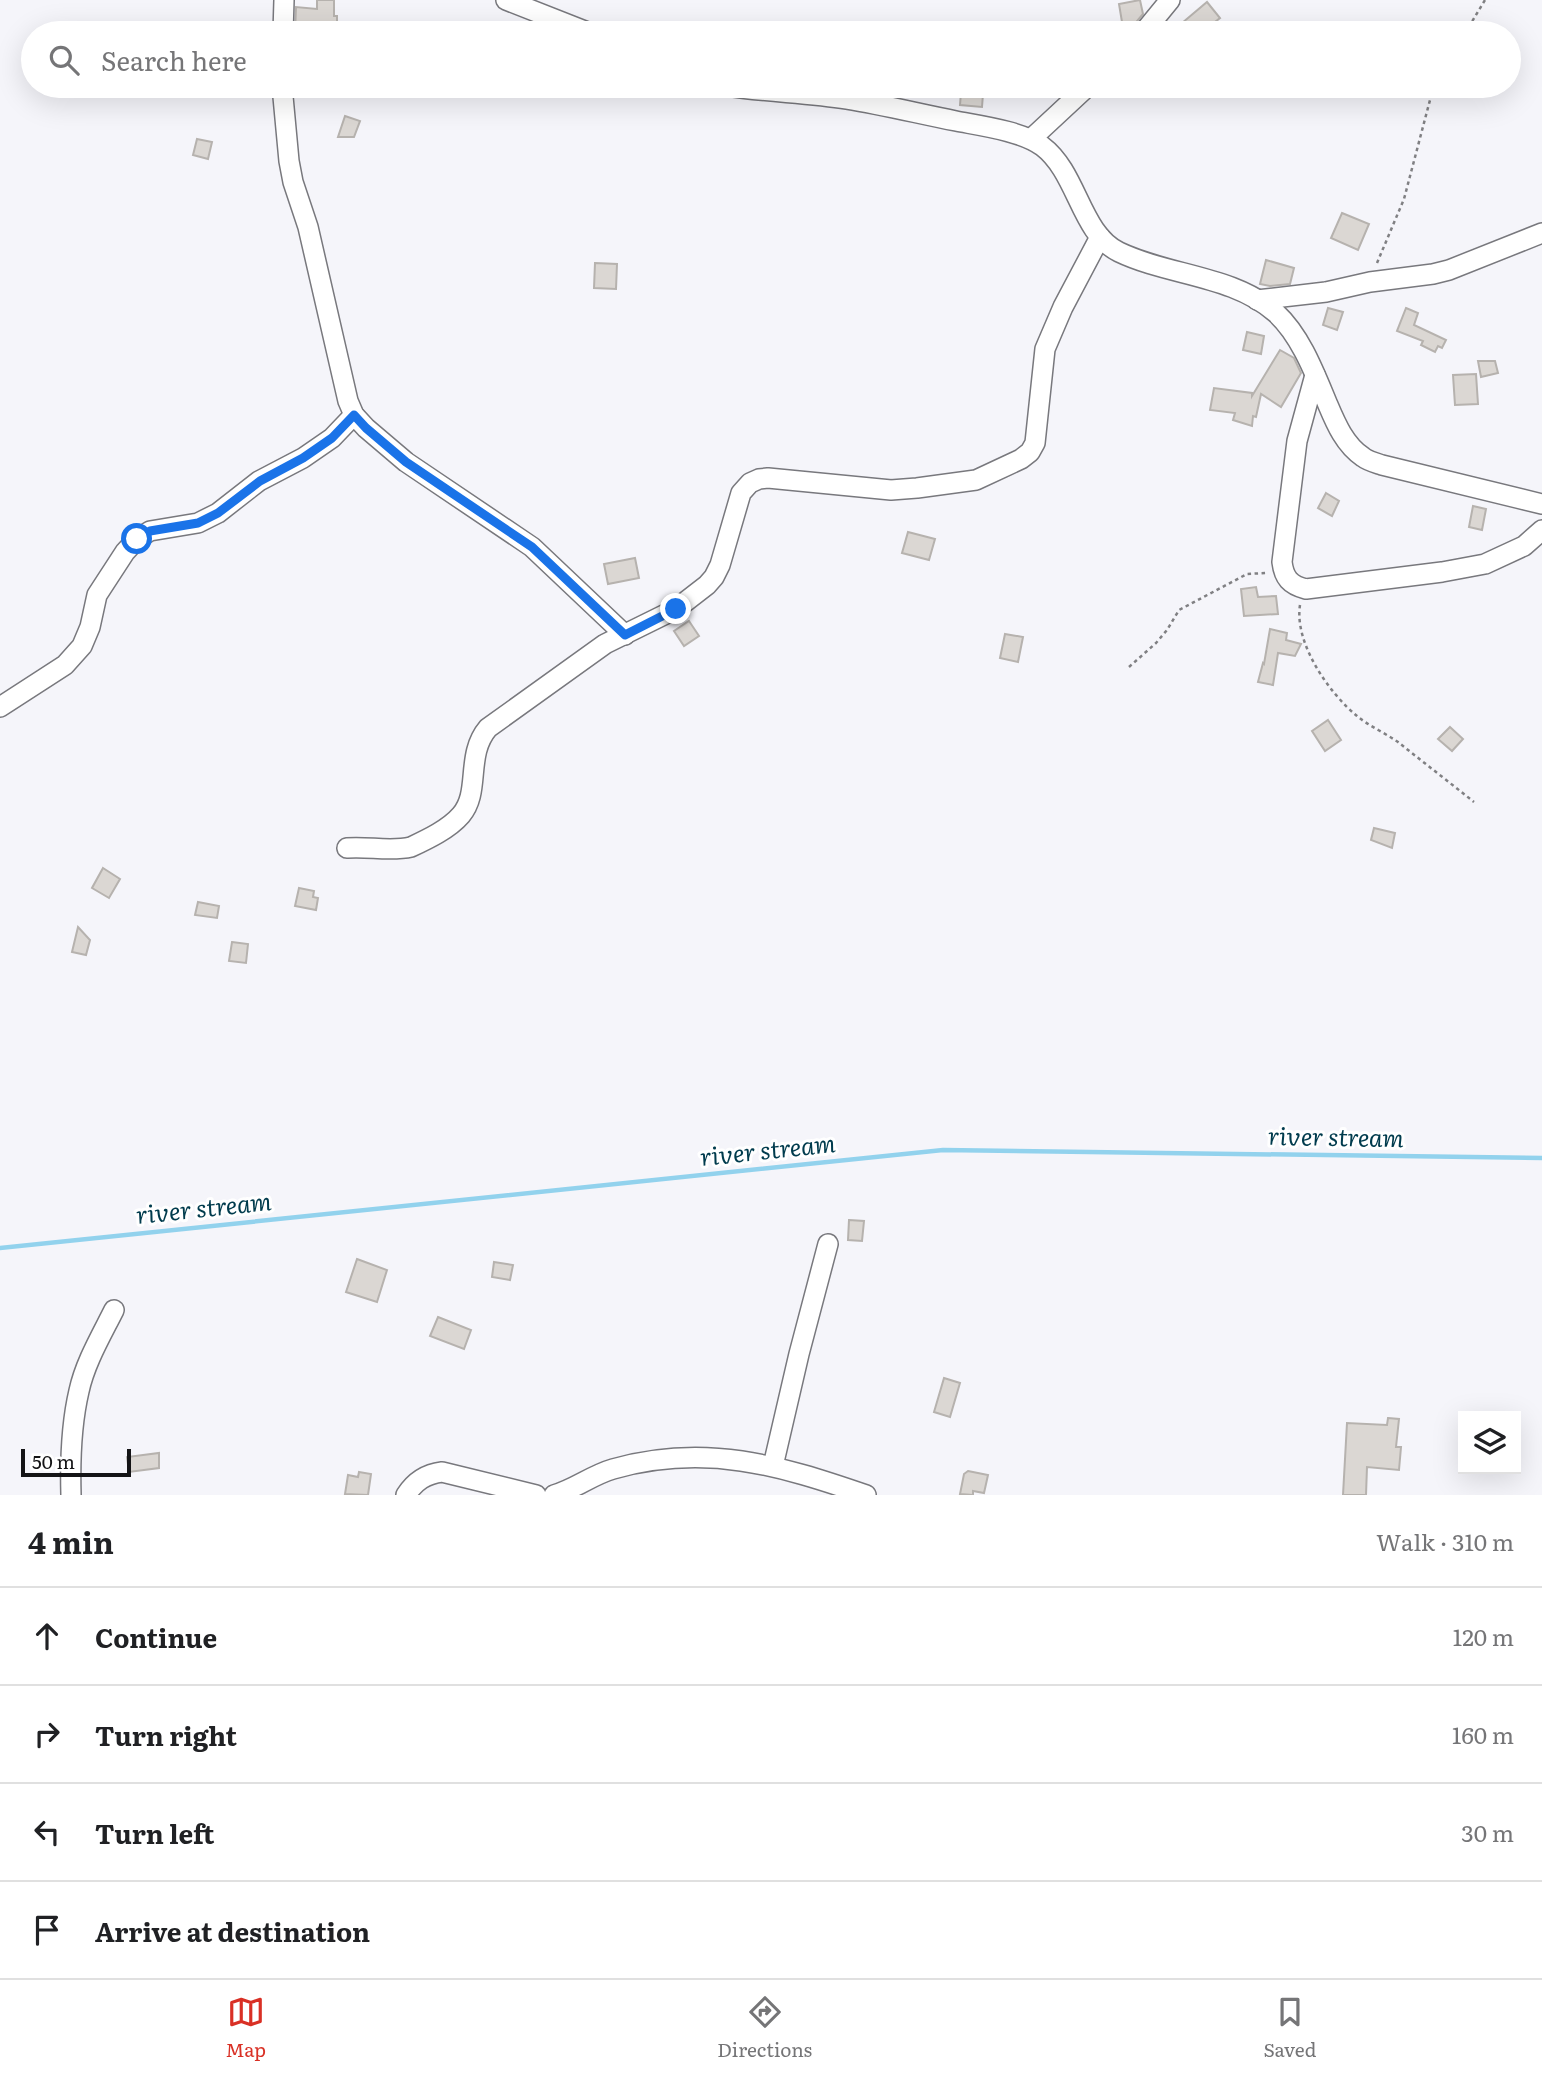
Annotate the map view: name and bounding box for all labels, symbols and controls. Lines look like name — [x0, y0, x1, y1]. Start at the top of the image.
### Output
search box — [21, 21, 1521, 98]
text: Search here — [101, 40, 247, 79]
icon: search — [45, 41, 83, 79]
route start — [121, 523, 152, 554]
route end — [660, 593, 691, 624]
water label: river stream — [1268, 1117, 1404, 1154]
water label: river stream — [699, 1124, 837, 1173]
water label: river stream — [135, 1182, 273, 1231]
map controls — [1458, 1411, 1521, 1474]
button: layers — [1458, 1411, 1521, 1474]
scale bar — [21, 1446, 131, 1478]
text: 50 m — [32, 1447, 75, 1475]
text: 4 min — [28, 1519, 114, 1563]
text: Walk · 310 m — [1376, 1524, 1514, 1558]
icon: ahead — [28, 1617, 66, 1655]
text: Continue — [95, 1617, 217, 1656]
text: 120 m — [1453, 1619, 1514, 1653]
icon: right — [28, 1715, 66, 1753]
text: Turn right — [95, 1715, 237, 1754]
text: 160 m — [1452, 1717, 1514, 1751]
icon: left — [28, 1813, 66, 1851]
text: Turn left — [95, 1813, 214, 1852]
text: 30 m — [1461, 1815, 1514, 1849]
icon: arrive — [28, 1911, 66, 1949]
text: Arrive at destination — [95, 1911, 370, 1950]
tab: Map — [226, 1993, 266, 2063]
tab: Directions — [717, 1993, 812, 2063]
tab: Saved — [1263, 1993, 1316, 2063]

